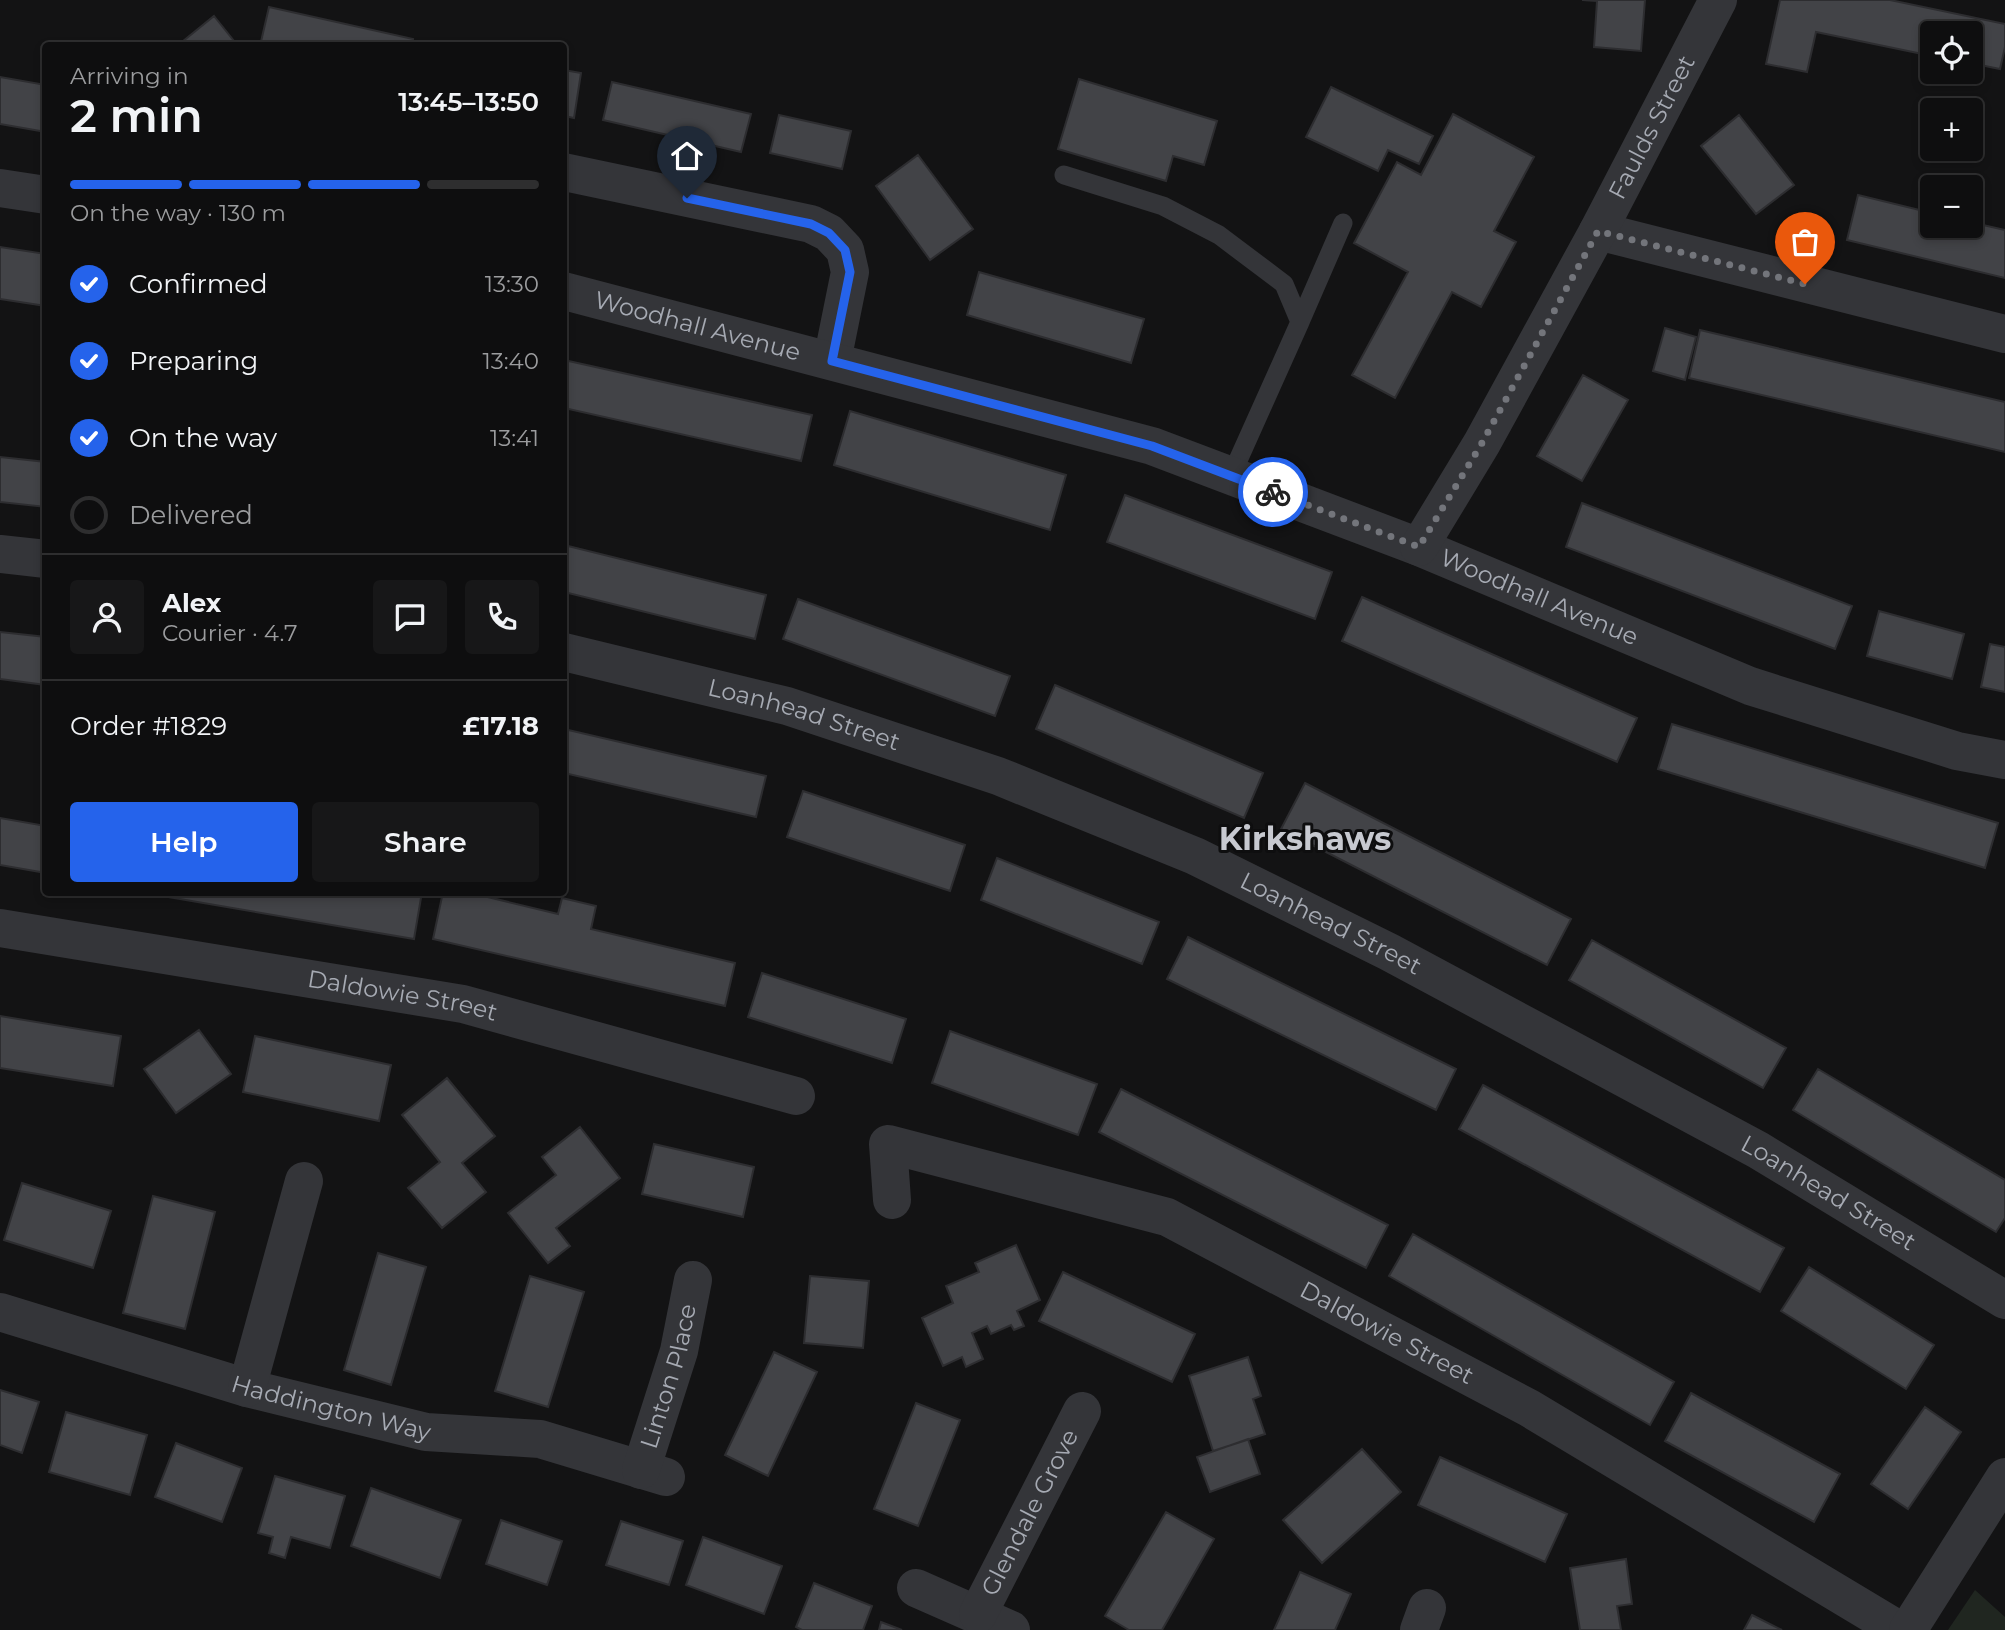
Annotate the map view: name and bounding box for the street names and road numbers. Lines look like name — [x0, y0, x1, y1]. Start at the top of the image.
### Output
street label: Faulds Street — [1602, 50, 1701, 204]
street label: Woodhall Avenue — [591, 285, 804, 367]
street label: Woodhall Avenue — [1436, 543, 1643, 651]
street label: Loanhead Street — [705, 672, 904, 757]
street label: Loanhead Street — [1235, 866, 1427, 981]
street label: Daldowie Street — [305, 964, 501, 1027]
street label: Loanhead Street — [1736, 1129, 1921, 1257]
street label: Daldowie Street — [1295, 1275, 1479, 1390]
street label: Linton Place — [634, 1301, 702, 1452]
street label: Haddington Way — [228, 1369, 434, 1447]
street label: Glendale Grove — [975, 1424, 1084, 1600]

